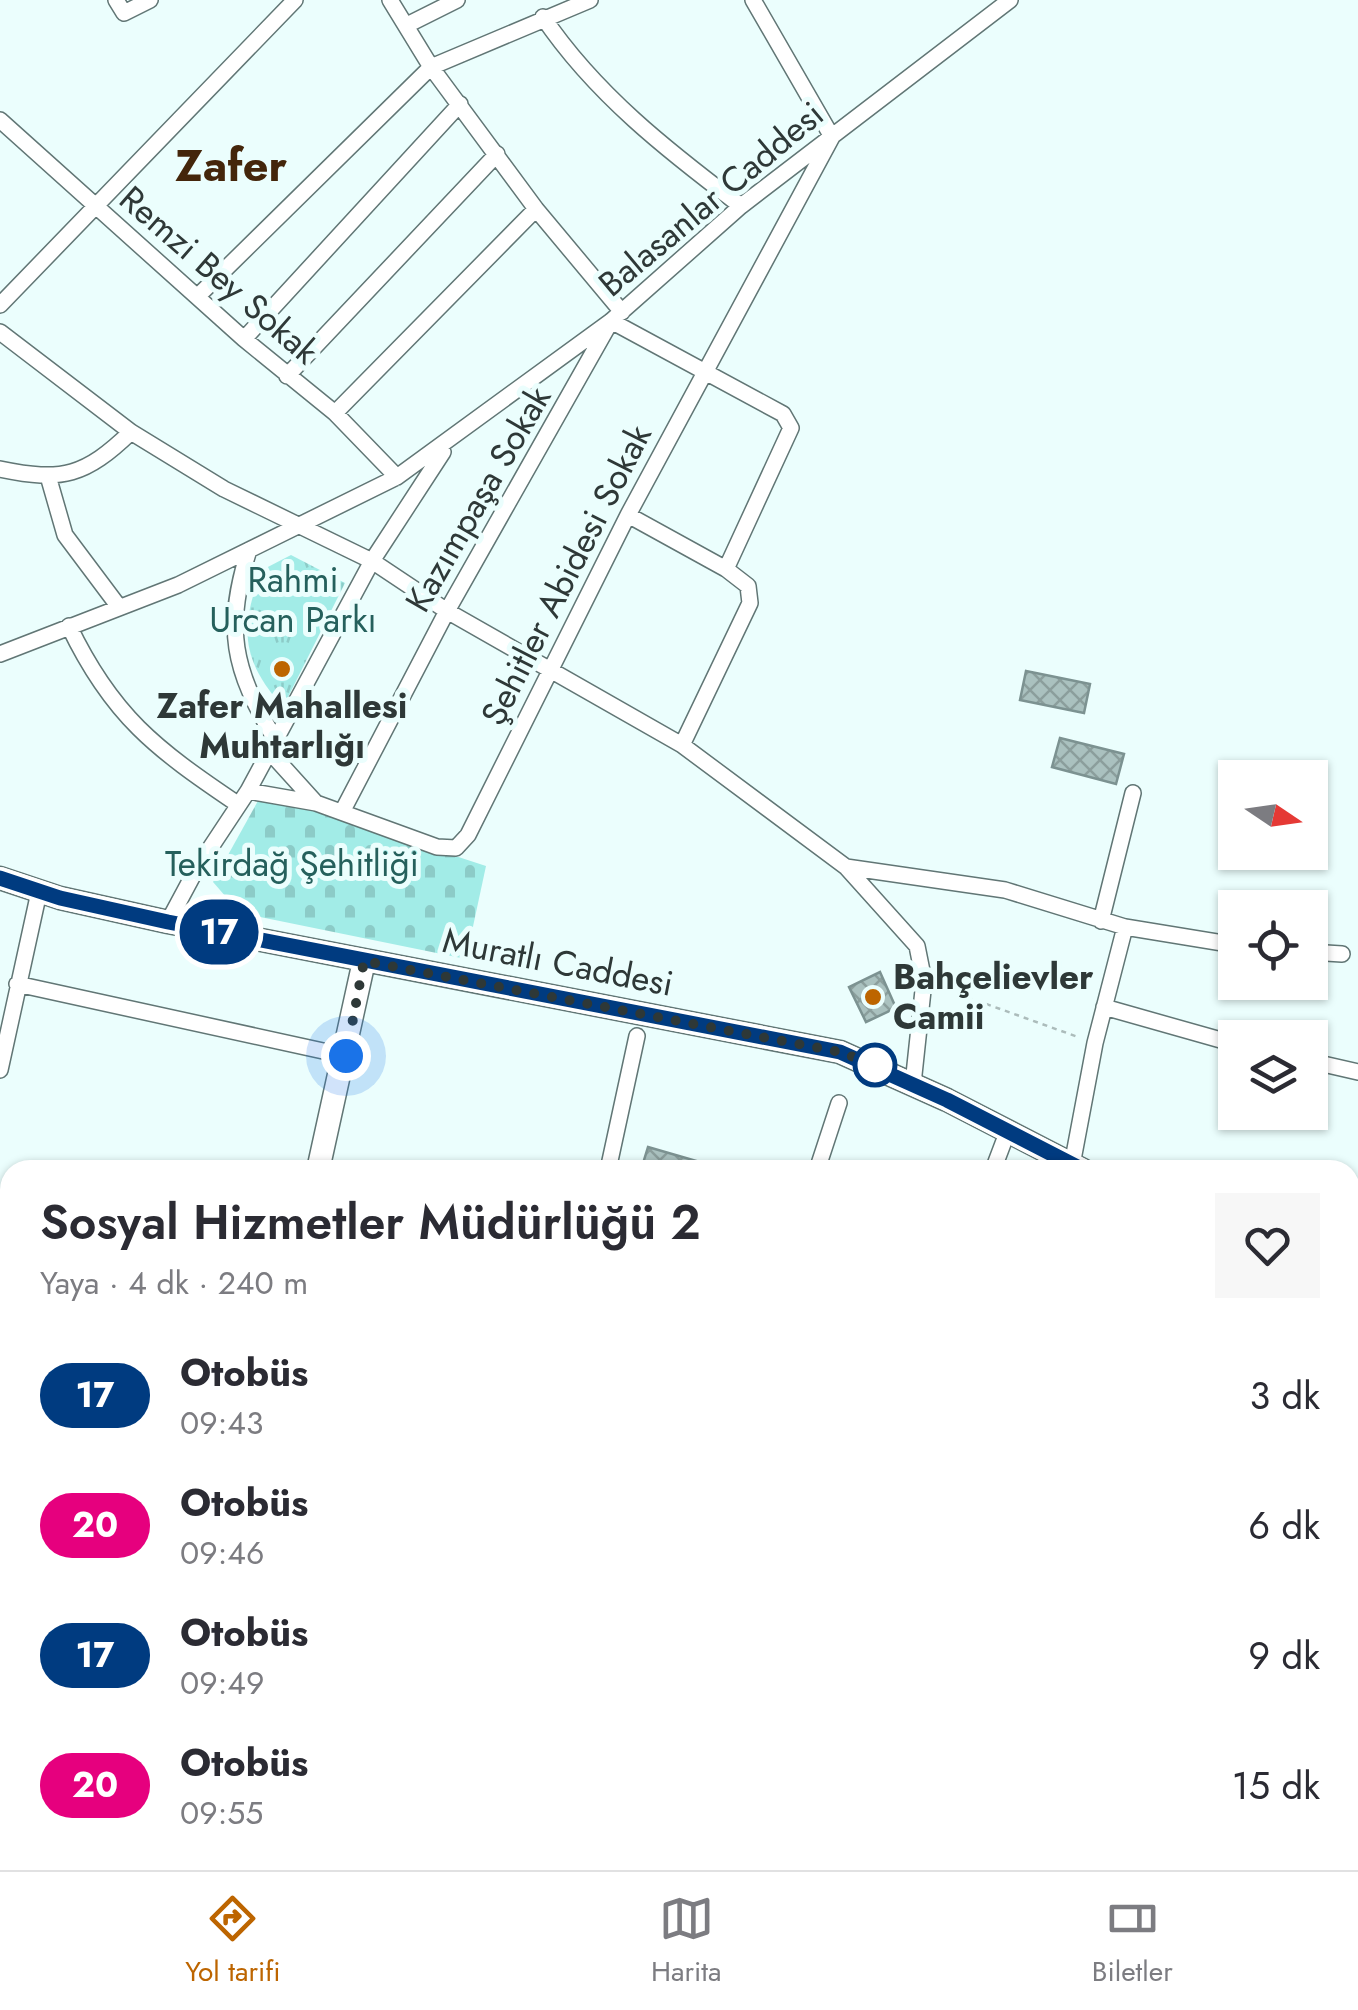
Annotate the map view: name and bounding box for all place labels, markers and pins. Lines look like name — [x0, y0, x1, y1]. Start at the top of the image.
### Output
marker: Zafer Mahallesi Muhtarlığı — [271, 658, 293, 680]
place label: Zafer Mahallesi Muhtarlığı — [157, 681, 407, 771]
place label: Bahçelievler Camii — [893, 952, 1094, 1042]
marker: Bahçelievler Camii — [862, 986, 884, 1008]
unlabelled marker — [854, 1044, 896, 1086]

